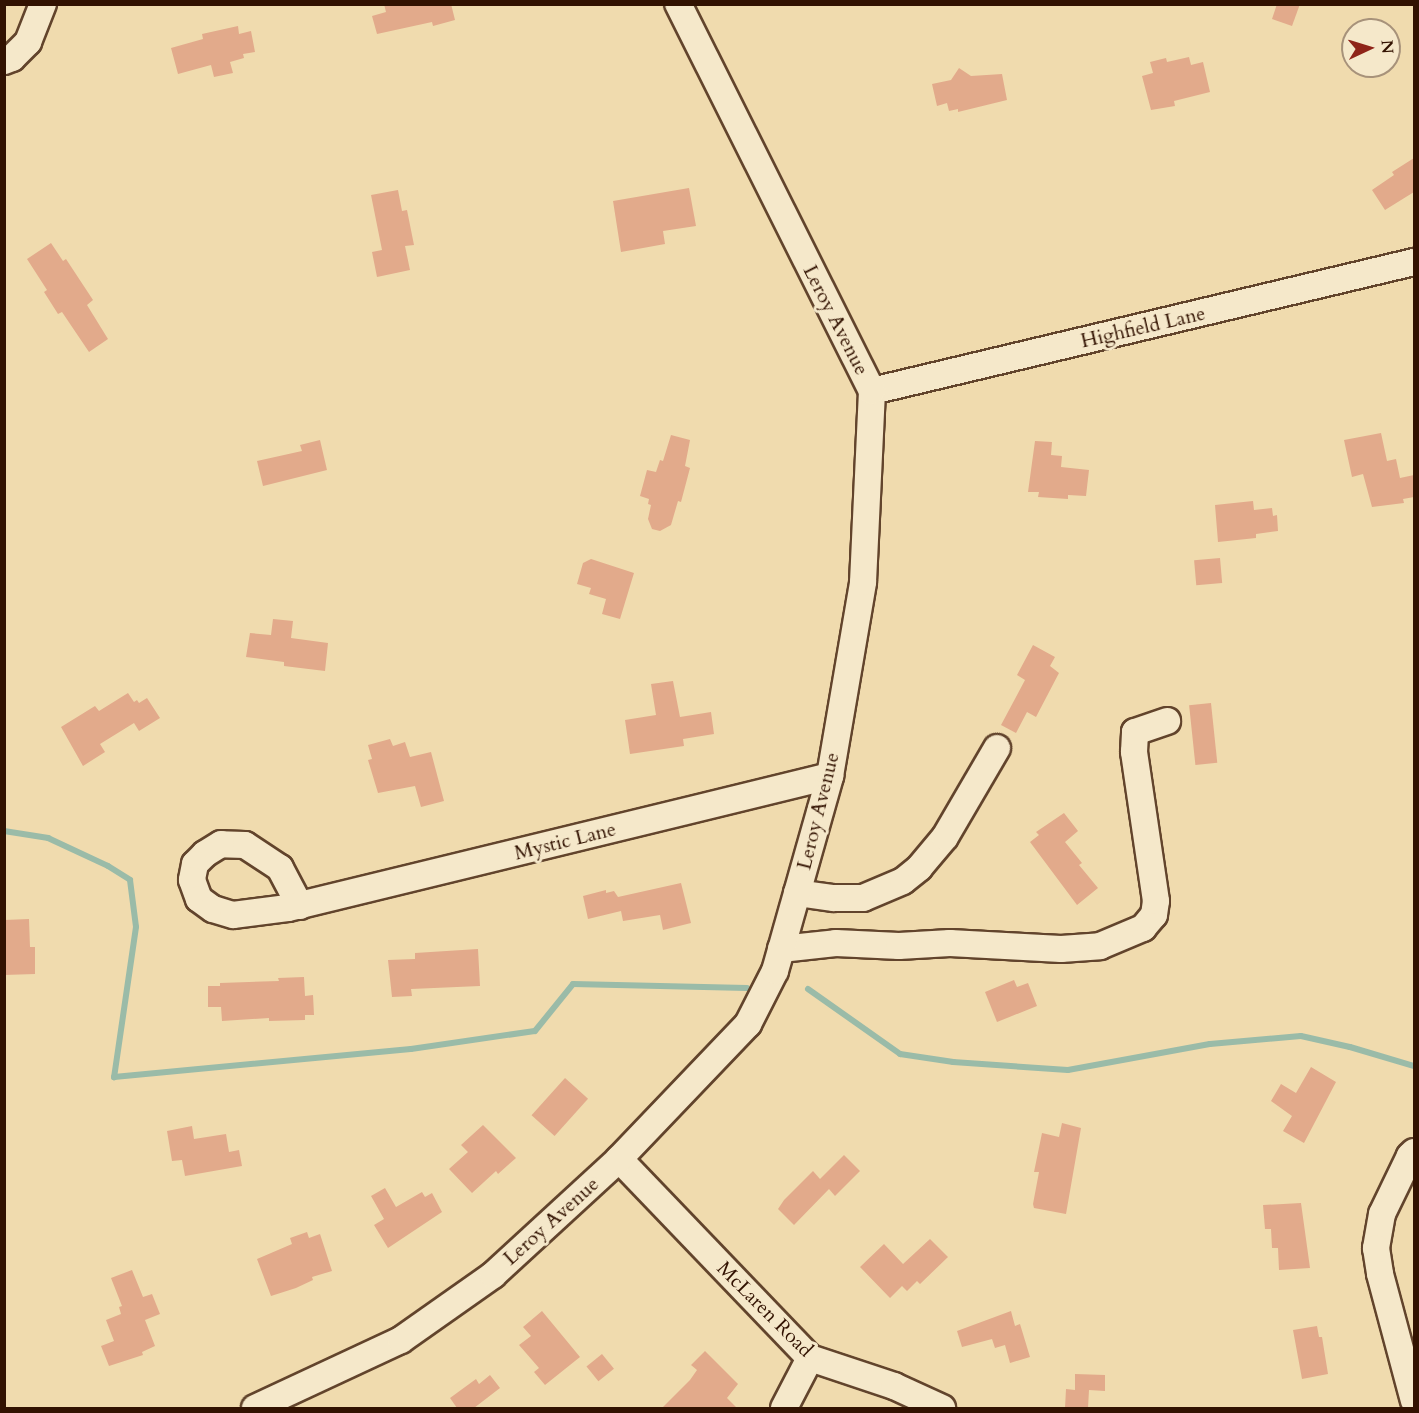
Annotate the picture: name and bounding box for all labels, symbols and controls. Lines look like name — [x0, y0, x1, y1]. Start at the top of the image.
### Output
north arrow — [1341, 18, 1401, 78]
text: N — [1376, 39, 1398, 55]
street label: Leroy Avenue — [798, 261, 874, 379]
street label: Highfield Lane — [1078, 301, 1208, 353]
street label: Leroy Avenue — [792, 750, 844, 872]
street label: Mystic Lane — [512, 817, 618, 865]
street label: Leroy Avenue — [498, 1172, 604, 1270]
street label: McLaren Road — [712, 1256, 818, 1362]

